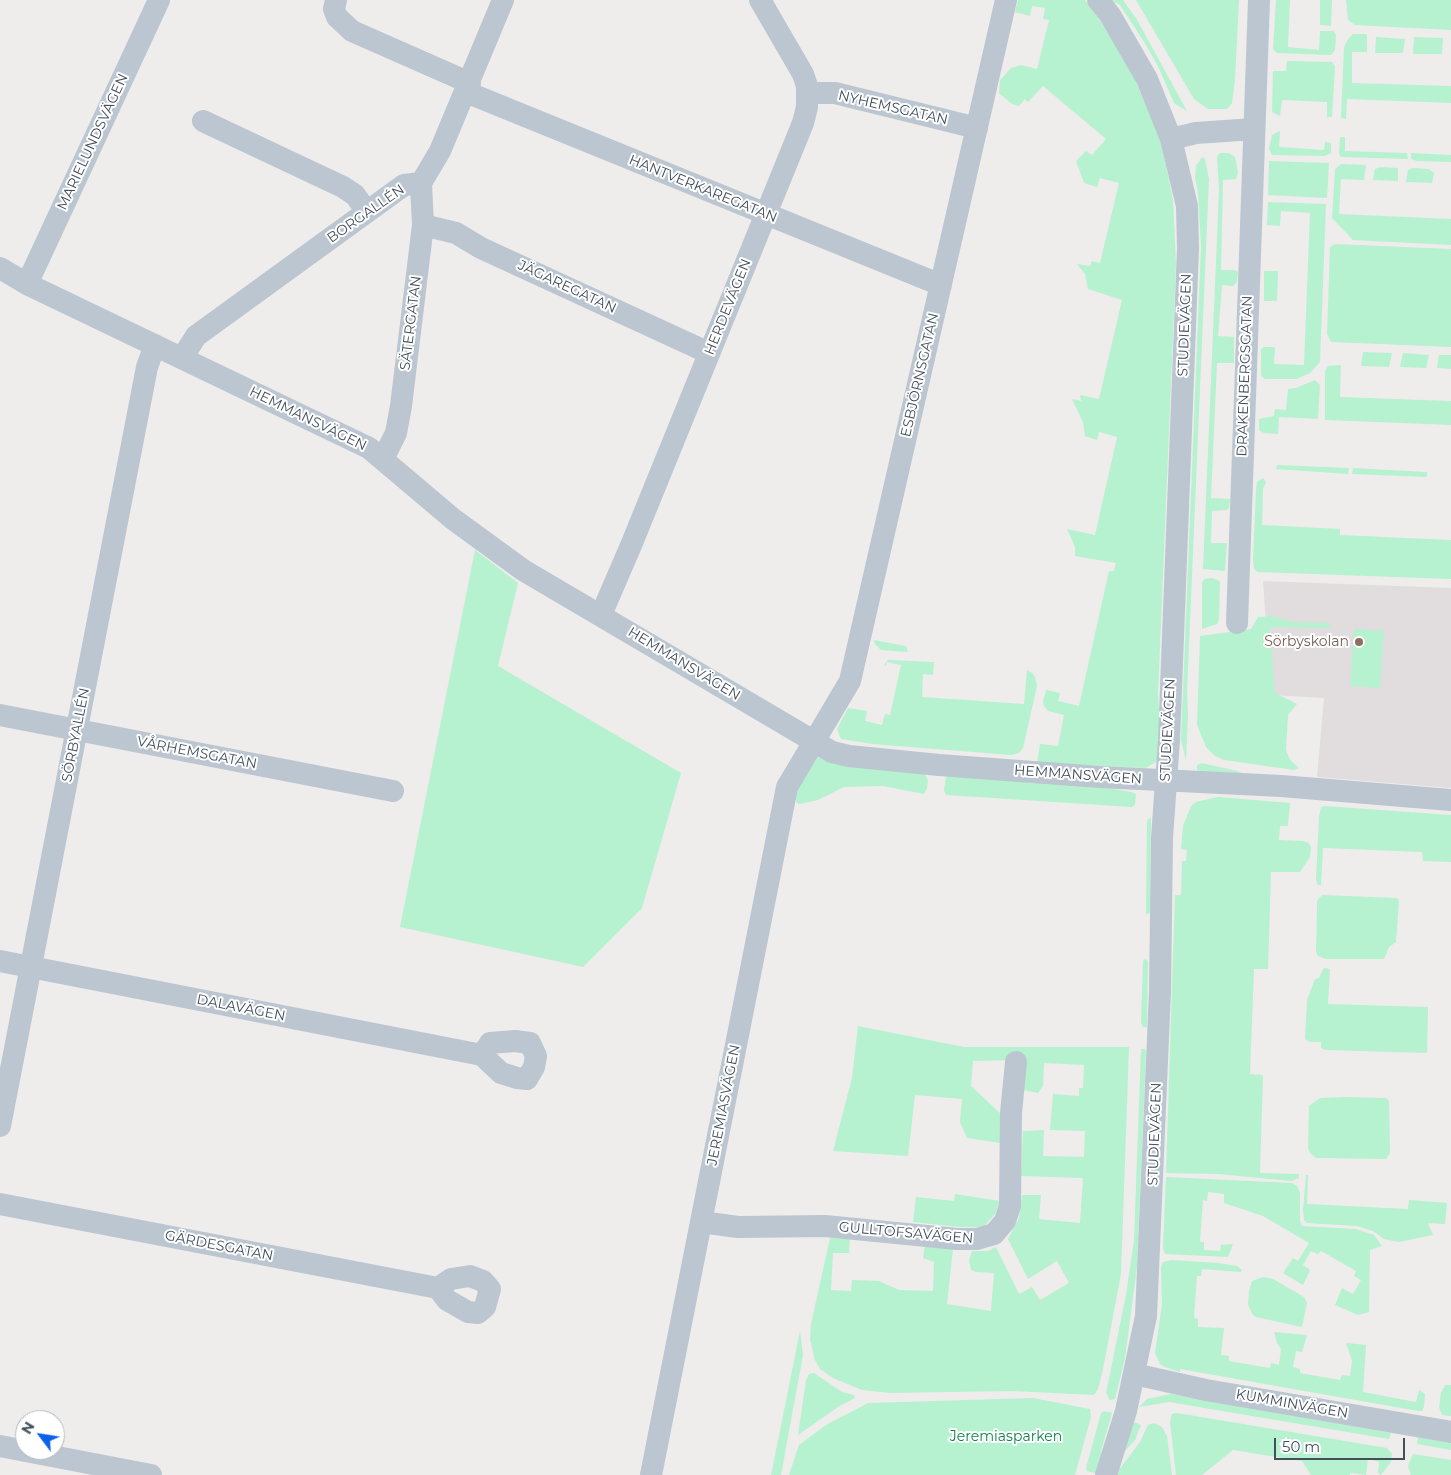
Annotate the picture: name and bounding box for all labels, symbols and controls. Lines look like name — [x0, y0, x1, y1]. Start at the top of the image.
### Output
street label: MARIELUNDSVÄGEN — [54, 71, 132, 213]
street label: NYHEMSGATAN — [837, 87, 949, 129]
street label: HANTVERKAREGATAN — [627, 152, 779, 226]
street label: BORGALLÉN — [324, 181, 408, 247]
street label: HERDEVÄGEN — [701, 256, 755, 358]
street label: JÄGAREGATAN — [515, 257, 619, 317]
street label: STUDIEVÄGEN — [1175, 273, 1195, 377]
street label: SÄTERGATAN — [397, 275, 425, 371]
street label: DRAKENBERGSGATAN — [1234, 295, 1256, 457]
street label: ESBJÖRNSGATAN — [898, 311, 942, 439]
street label: HEMMANSVÄGEN — [247, 383, 369, 455]
street label: HEMMANSVÄGEN — [625, 624, 743, 704]
place label: Sörbyskolan — [1264, 634, 1349, 650]
marker: Sörbyskolan — [1353, 636, 1365, 648]
street label: STUDIEVÄGEN — [1157, 678, 1179, 782]
street label: SÖRBYALLÉN — [59, 686, 93, 784]
street label: VÅRHEMSGATAN — [136, 733, 258, 773]
street label: HEMMANSVÄGEN — [1013, 762, 1143, 788]
street label: DALAVÄGEN — [195, 991, 287, 1025]
street label: JEREMIASVÄGEN — [704, 1043, 744, 1167]
street label: STUDIEVÄGEN — [1145, 1082, 1165, 1186]
street label: GULLTOFSAVÄGEN — [838, 1219, 974, 1247]
street label: GÄRDESGATAN — [163, 1227, 275, 1265]
street label: KUMMINVÄGEN — [1235, 1386, 1349, 1422]
north arrow — [15, 1410, 65, 1460]
text: N — [17, 1418, 39, 1437]
scale bar — [1276, 1428, 1407, 1460]
park label: Jeremiasparken — [950, 1429, 1062, 1445]
text: 50 m — [1282, 1437, 1320, 1456]

